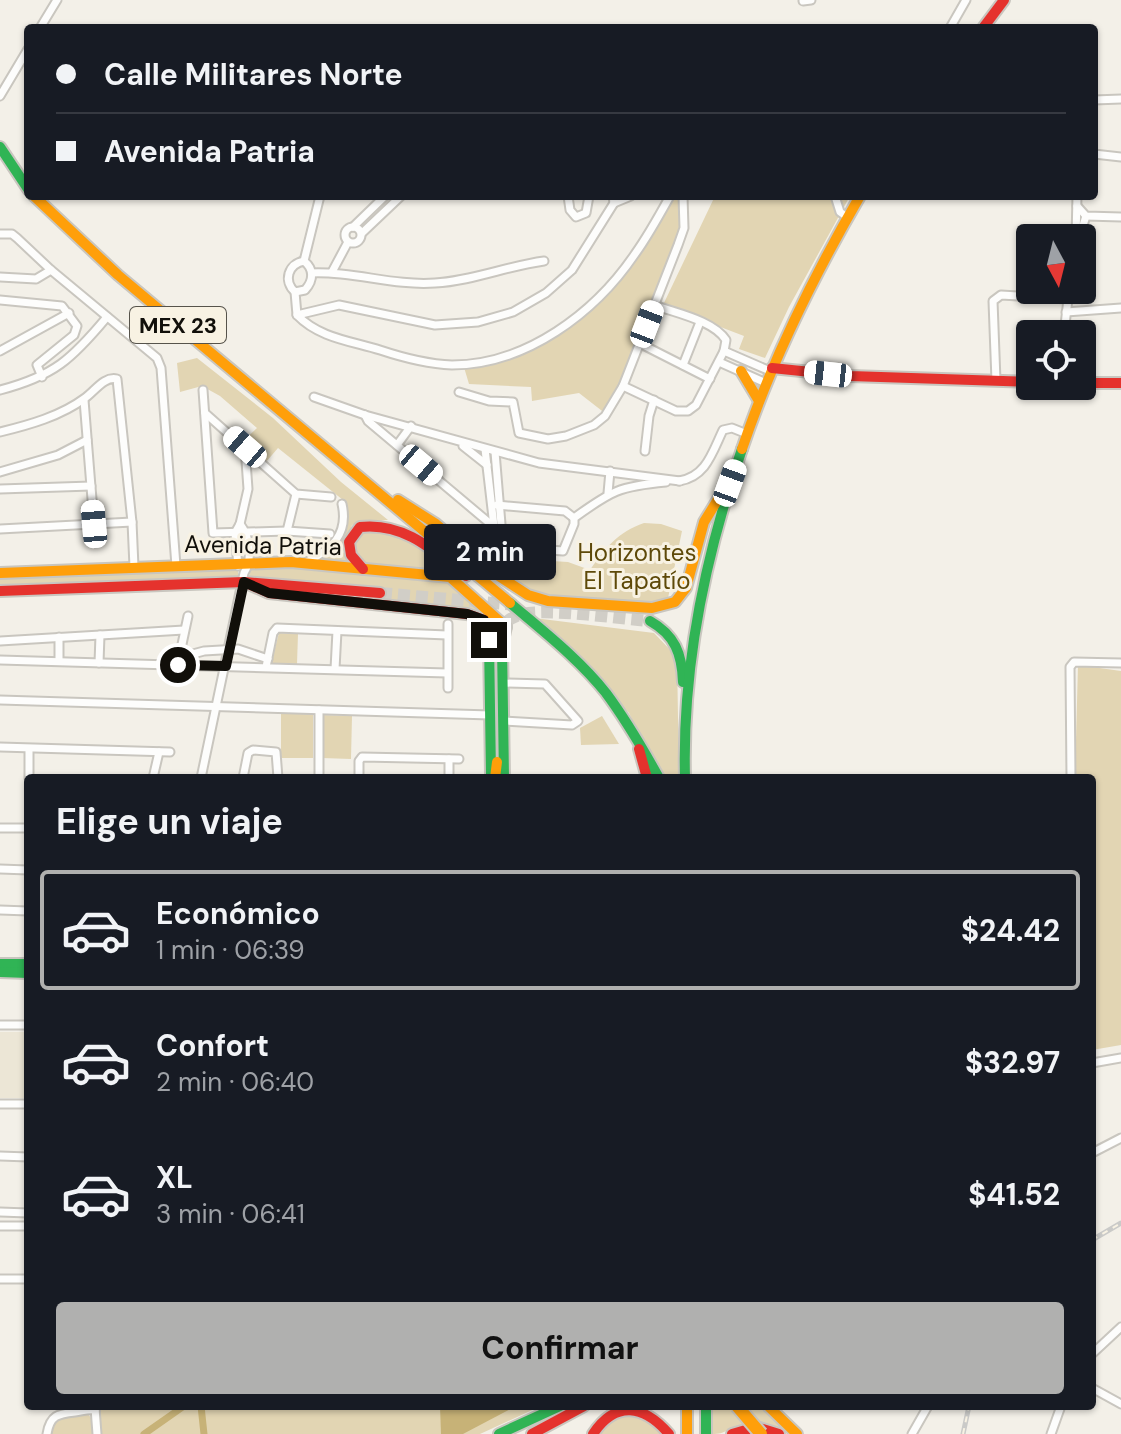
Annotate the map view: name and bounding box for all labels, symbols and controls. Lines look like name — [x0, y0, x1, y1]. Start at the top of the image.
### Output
text: Calle Militares Norte — [104, 55, 403, 94]
text: Avenida Patria — [104, 132, 315, 171]
north arrow — [1016, 224, 1096, 304]
map controls — [1016, 224, 1096, 400]
car — [627, 297, 667, 351]
road number: MEX 23 — [130, 307, 226, 343]
button: locate — [1016, 320, 1096, 400]
car — [803, 360, 853, 388]
car — [219, 422, 271, 472]
car — [395, 440, 447, 490]
car — [711, 456, 749, 510]
car — [80, 499, 108, 549]
callout: 2 min — [423, 524, 555, 580]
street label: Avenida Patria — [184, 528, 342, 562]
text: 2 min — [456, 535, 524, 569]
park label: Horizontes El Tapatío — [578, 537, 696, 596]
route end — [471, 622, 507, 658]
route start — [160, 647, 196, 683]
text: Elige un viaje — [56, 798, 283, 845]
icon: car — [60, 894, 132, 966]
text: Económico — [156, 894, 320, 933]
text: $24.42 — [961, 911, 1060, 950]
text: 1 min · 06:39 — [156, 933, 305, 967]
icon: car — [60, 1026, 132, 1098]
text: Confort — [156, 1026, 269, 1065]
text: $32.97 — [965, 1043, 1060, 1082]
text: 2 min · 06:40 — [156, 1065, 314, 1099]
icon: car — [60, 1158, 132, 1230]
text: XL — [156, 1158, 193, 1197]
text: $41.52 — [968, 1175, 1060, 1214]
text: 3 min · 06:41 — [156, 1197, 305, 1231]
button: Confirmar — [56, 1302, 1064, 1394]

